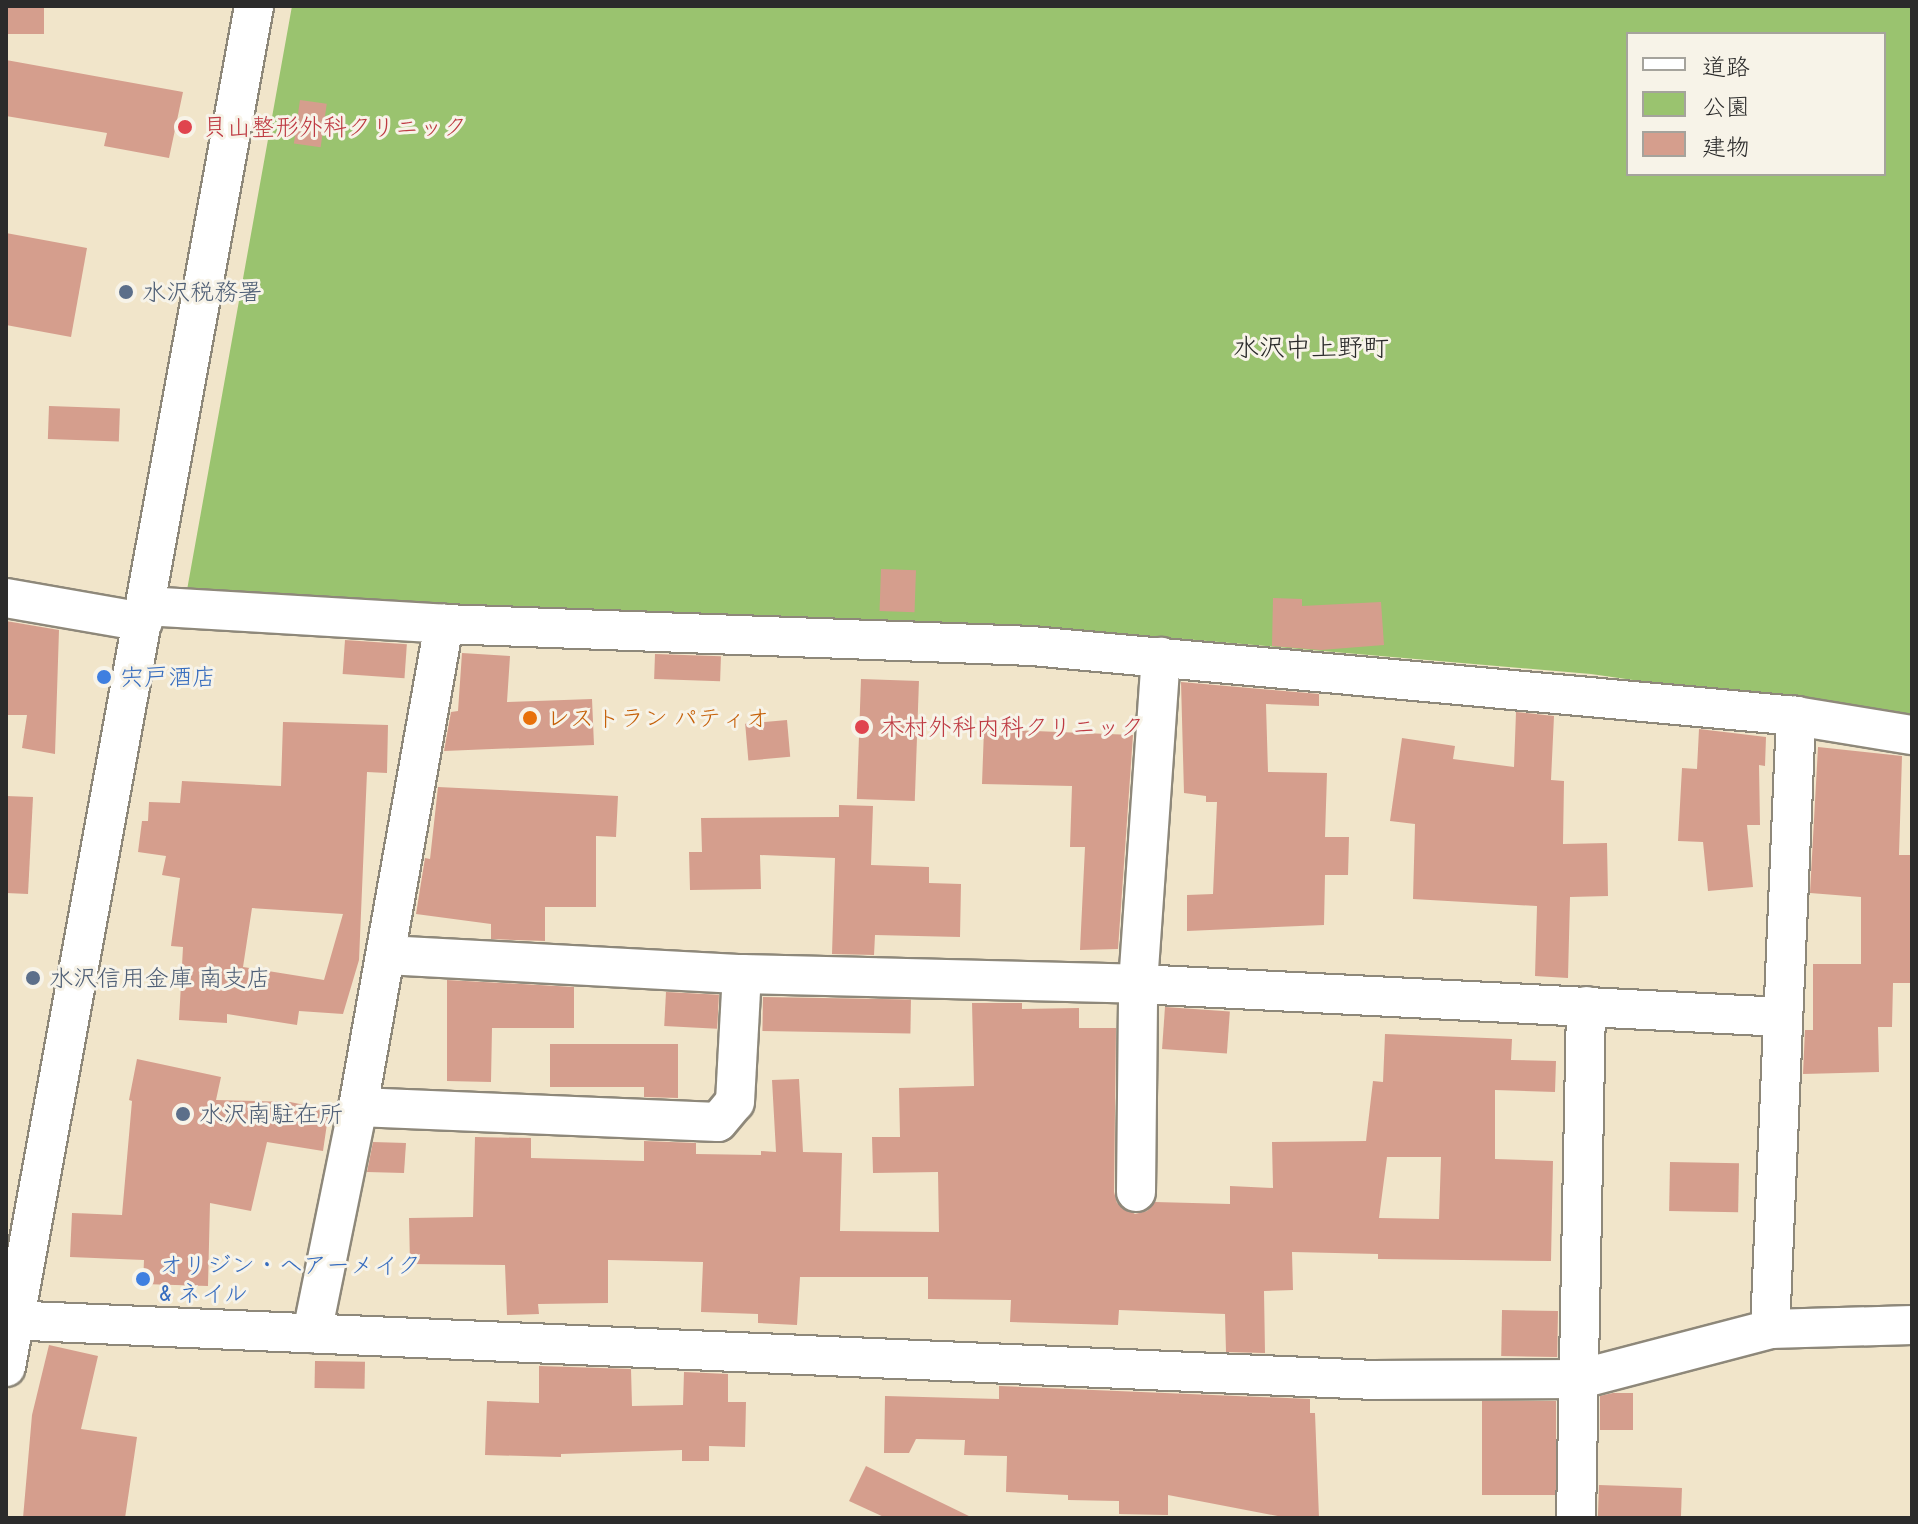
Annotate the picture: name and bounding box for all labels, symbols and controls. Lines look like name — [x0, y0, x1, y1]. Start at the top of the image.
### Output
legend — [1626, 32, 1886, 176]
text: 道路 — [1702, 50, 1750, 82]
text: 公園 — [1702, 90, 1750, 122]
place label: 貝山整形外科クリニック — [203, 113, 467, 141]
marker: 貝山整形外科クリニック — [174, 116, 196, 138]
text: 建物 — [1702, 130, 1750, 162]
place label: 水沢税務署 — [142, 278, 262, 306]
marker: 水沢税務署 — [117, 283, 135, 301]
district label: 水沢中上野町 — [1233, 331, 1389, 363]
place label: 宍戸酒店 — [120, 663, 216, 691]
marker: 宍戸酒店 — [95, 668, 113, 686]
place label: レストラン パティオ — [546, 704, 768, 732]
marker: レストラン パティオ — [521, 709, 539, 727]
place label: 木村外科内科クリニック — [880, 713, 1144, 741]
marker: 木村外科内科クリニック — [851, 716, 873, 738]
place label: 水沢信用金庫 南支店 — [49, 964, 271, 992]
marker: 水沢信用金庫 南支店 — [24, 969, 42, 987]
place label: 水沢南駐在所 — [199, 1100, 343, 1128]
marker: 水沢南駐在所 — [174, 1105, 192, 1123]
place label: オリジン・ヘアーメイク & ネイル — [159, 1251, 422, 1307]
marker: オリジン・ヘアーメイク & ネイル — [134, 1270, 152, 1288]

